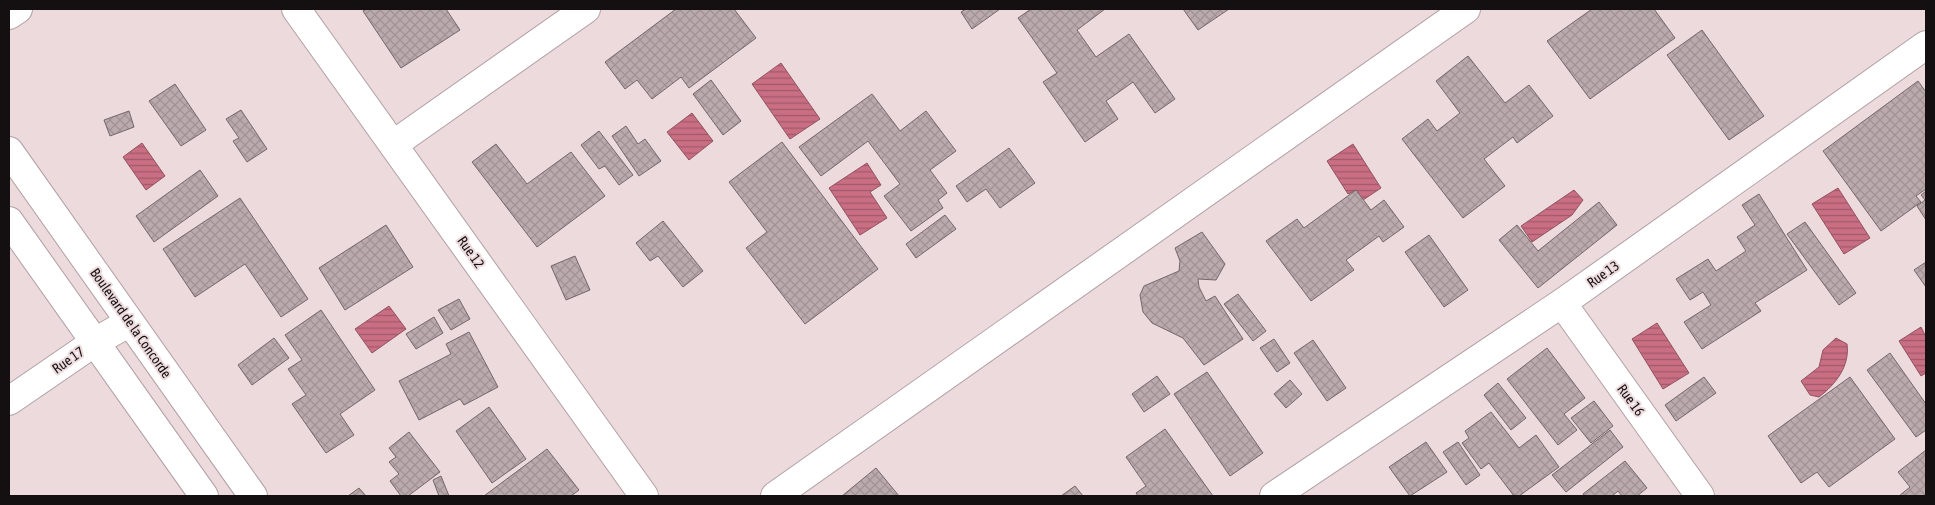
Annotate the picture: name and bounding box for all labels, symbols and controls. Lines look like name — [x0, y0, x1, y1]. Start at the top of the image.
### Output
street label: Rue 12 — [454, 233, 488, 271]
street label: Rue 13 — [1584, 257, 1622, 291]
street label: Boulevard de la Concorde — [87, 265, 175, 381]
street label: Rue 17 — [49, 343, 87, 377]
street label: Rue 16 — [1614, 381, 1648, 419]

